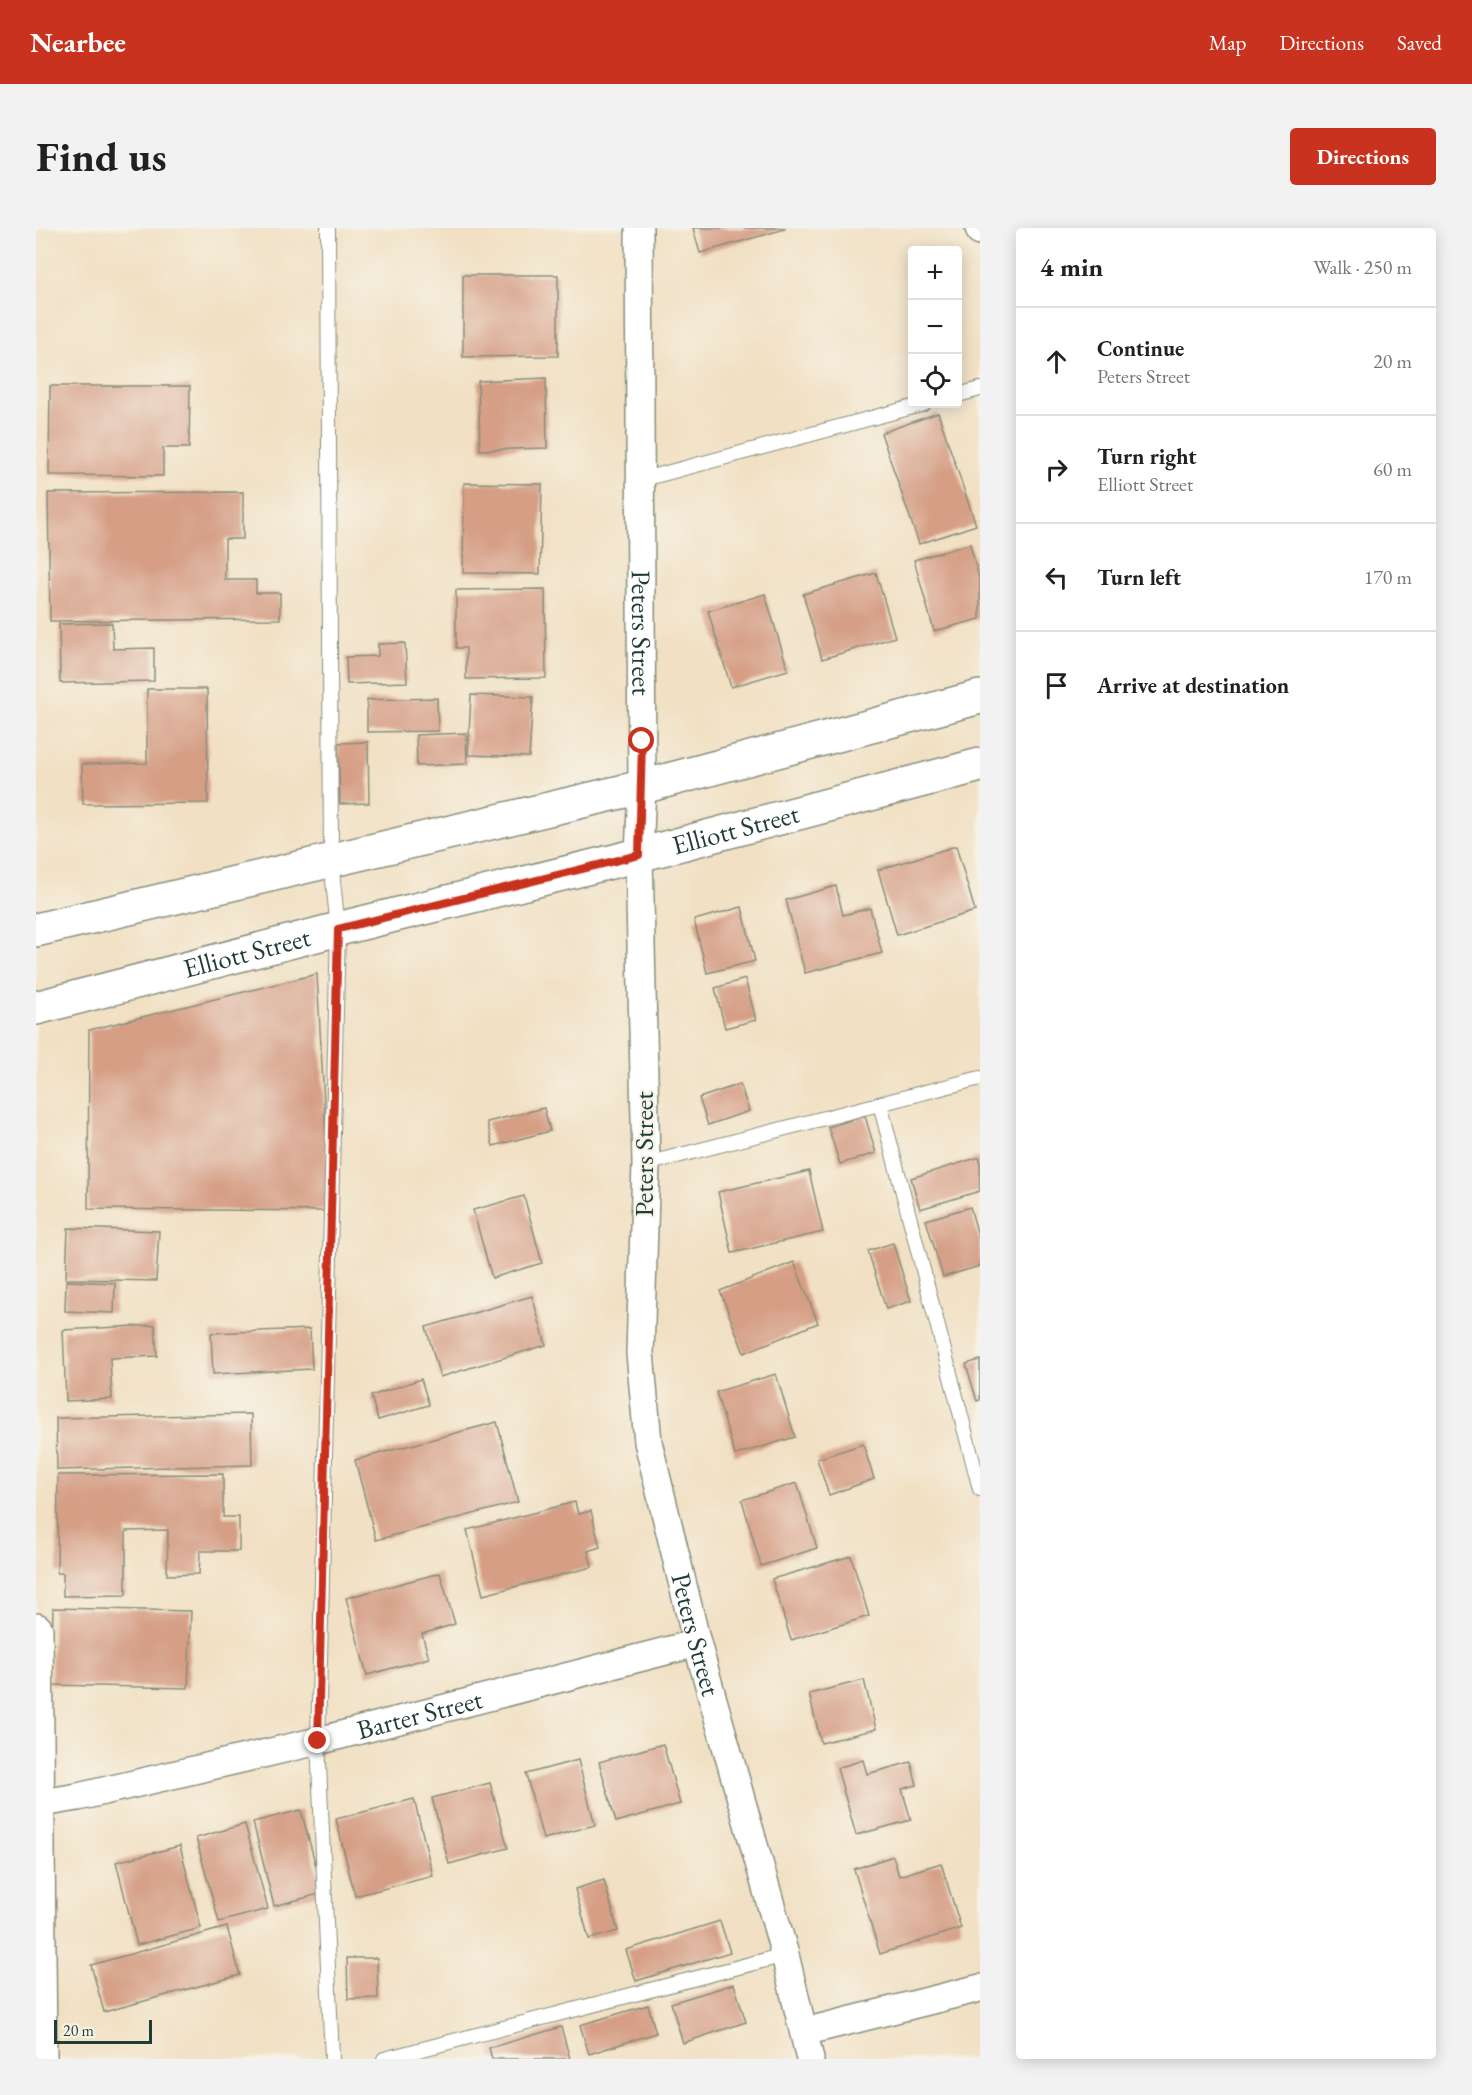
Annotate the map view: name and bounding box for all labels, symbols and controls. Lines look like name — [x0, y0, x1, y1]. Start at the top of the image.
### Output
text: Nearbee — [30, 24, 126, 60]
text: Map — [1209, 29, 1246, 56]
text: Directions — [1279, 29, 1364, 56]
text: Saved — [1397, 29, 1442, 56]
button: Directions — [1290, 128, 1436, 185]
text: Find us — [36, 129, 167, 184]
map controls — [908, 246, 962, 408]
button: + — [908, 246, 962, 300]
text: 4 min — [1040, 250, 1103, 284]
text: Walk · 250 m — [1313, 254, 1412, 280]
button: − — [908, 300, 962, 354]
text: Continue — [1097, 334, 1184, 363]
icon: ahead — [1040, 345, 1073, 378]
text: 20 m — [1373, 348, 1412, 374]
button: locate — [908, 354, 962, 408]
text: Peters Street — [1097, 363, 1190, 389]
text: Turn right — [1097, 442, 1196, 471]
icon: right — [1040, 453, 1073, 486]
text: 60 m — [1373, 456, 1412, 482]
text: Elliott Street — [1097, 471, 1193, 497]
icon: left — [1040, 561, 1073, 594]
text: Turn left — [1097, 563, 1181, 592]
text: 170 m — [1364, 564, 1412, 590]
street label: Peters Street — [624, 570, 660, 696]
icon: arrive — [1040, 669, 1073, 702]
text: Arrive at destination — [1097, 671, 1289, 700]
route start — [628, 727, 654, 753]
street label: Elliott Street — [668, 795, 803, 863]
street label: Elliott Street — [180, 919, 315, 986]
street label: Peters Street — [626, 1091, 661, 1217]
street label: Peters Street — [664, 1569, 729, 1700]
street label: Barter Street — [353, 1681, 487, 1747]
route end — [304, 1727, 330, 1753]
scale bar — [54, 2017, 152, 2044]
text: 20 m — [63, 2020, 94, 2041]

